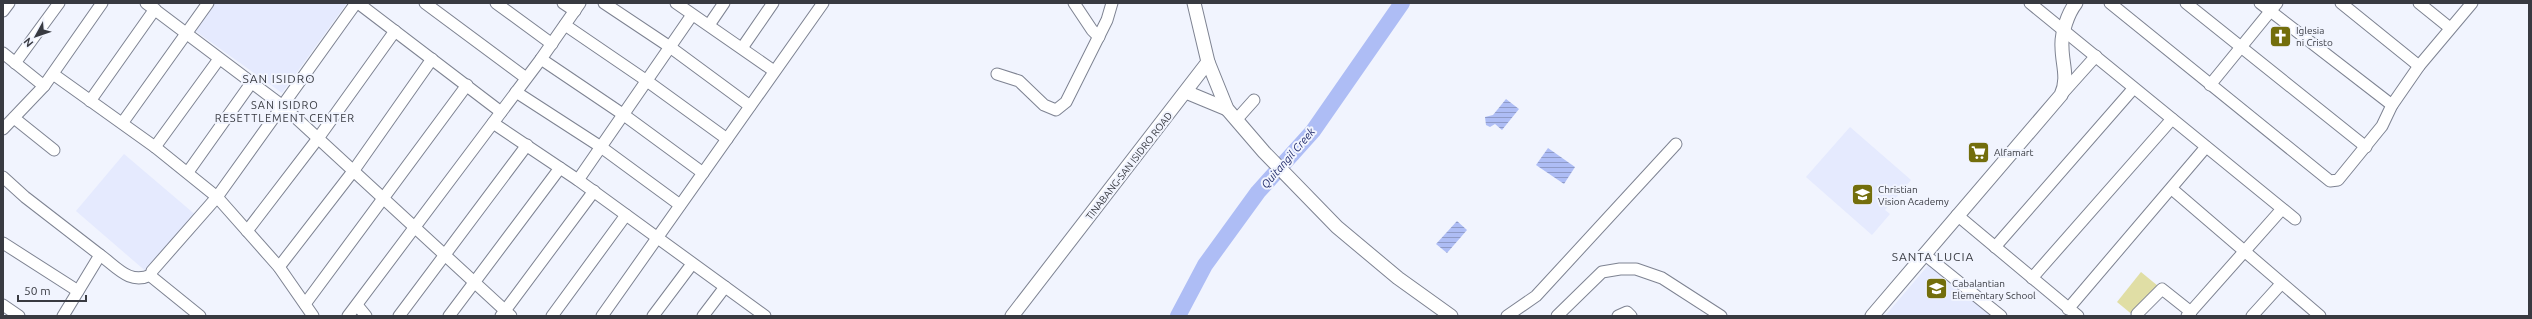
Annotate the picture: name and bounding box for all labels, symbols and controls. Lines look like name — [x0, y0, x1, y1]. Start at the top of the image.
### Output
north arrow — [16, 16, 56, 56]
church icon: Iglesia ni Cristo — [2268, 23, 2294, 49]
place label: Iglesia ni Cristo — [2296, 25, 2333, 48]
text: N — [21, 35, 36, 49]
district label: SAN ISIDRO — [242, 72, 316, 85]
district label: SAN ISIDRO RESETTLEMENT CENTER — [215, 99, 355, 124]
street label: TINABANG-SAN ISIDRO ROAD — [1084, 110, 1174, 222]
water label: Quitangil Creek — [1259, 125, 1318, 190]
supermarket icon: Alfamart — [1966, 139, 1992, 165]
place label: Alfamart — [1994, 147, 2034, 158]
school or university icon: Christian Vision Academy — [1849, 182, 1875, 208]
place label: Christian Vision Academy — [1878, 184, 1949, 207]
district label: SANTA LUCIA — [1892, 250, 1974, 263]
school or university icon: Cabalantian Elementary School — [1923, 276, 1949, 302]
scale bar — [18, 277, 86, 303]
place label: Cabalantian Elementary School — [1952, 278, 2036, 301]
text: 50 m — [24, 284, 51, 297]

